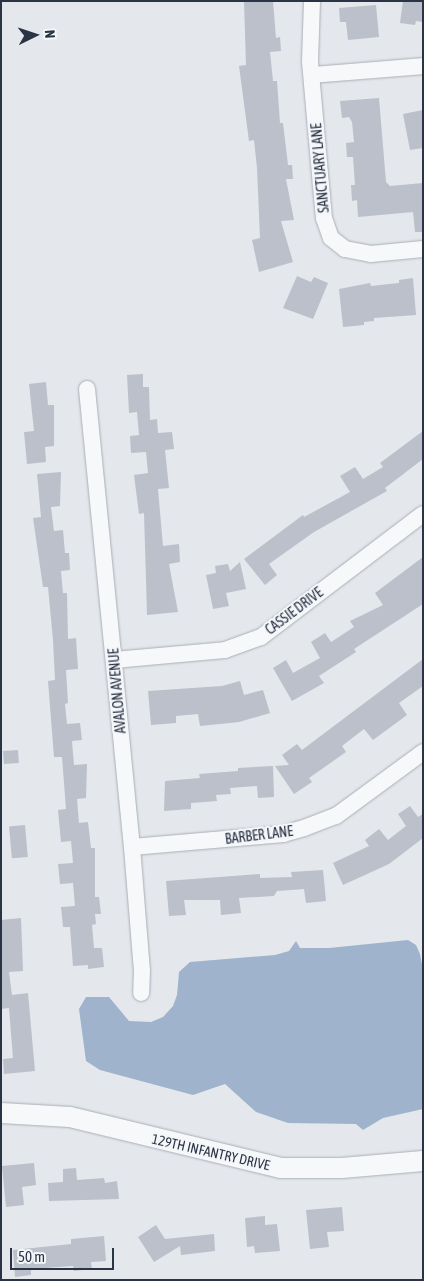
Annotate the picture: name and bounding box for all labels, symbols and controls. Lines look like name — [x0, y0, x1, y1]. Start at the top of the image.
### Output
north arrow — [10, 10, 60, 60]
text: N — [42, 29, 58, 39]
street label: SANCTUARY LANE — [308, 122, 332, 214]
street label: CASSIE DRIVE — [262, 584, 326, 638]
street label: AVALON AVENUE — [105, 648, 129, 734]
street label: BARBER LANE — [224, 822, 294, 848]
street label: 129TH INFANTRY DRIVE — [150, 1130, 272, 1174]
scale bar — [12, 1238, 116, 1270]
text: 50 m — [18, 1248, 45, 1265]

